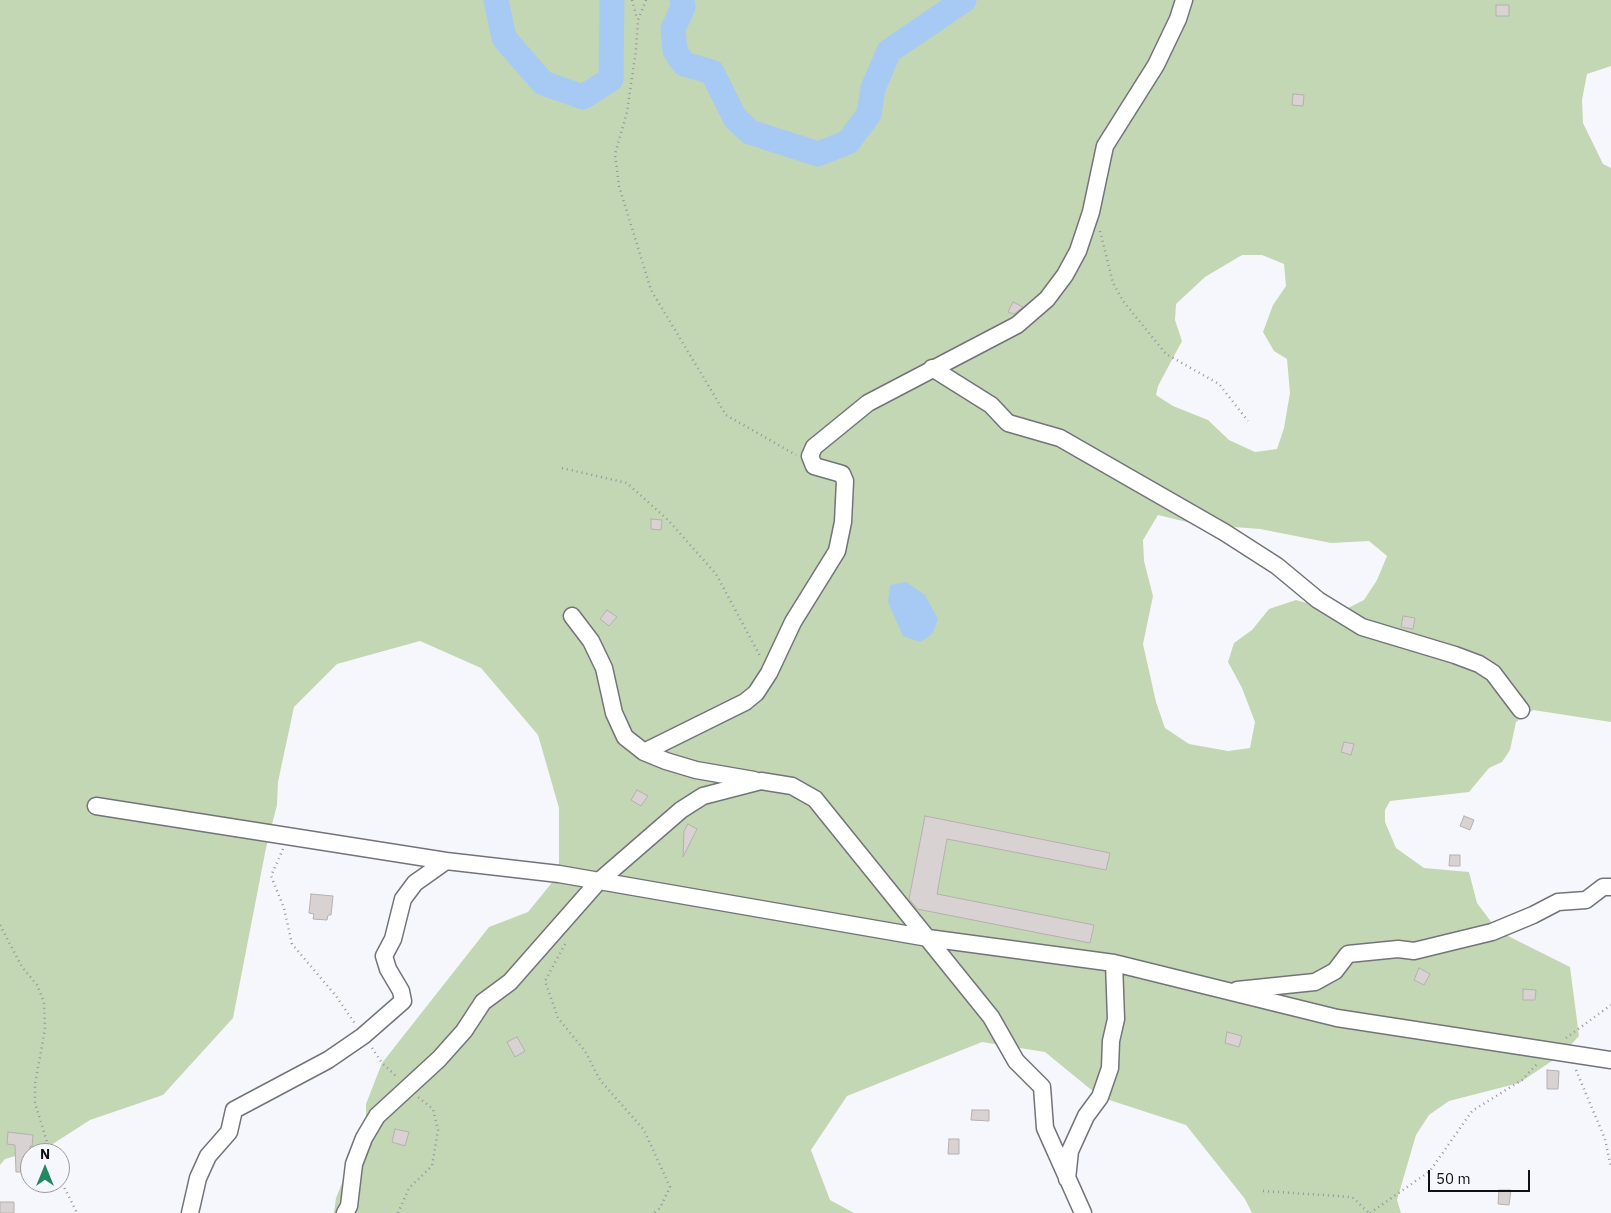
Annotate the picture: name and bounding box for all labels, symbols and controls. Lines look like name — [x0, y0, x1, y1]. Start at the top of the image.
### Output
north arrow — [20, 1143, 70, 1193]
text: N — [40, 1145, 50, 1163]
scale bar — [1431, 1160, 1534, 1192]
text: 50 m — [1436, 1169, 1471, 1188]

